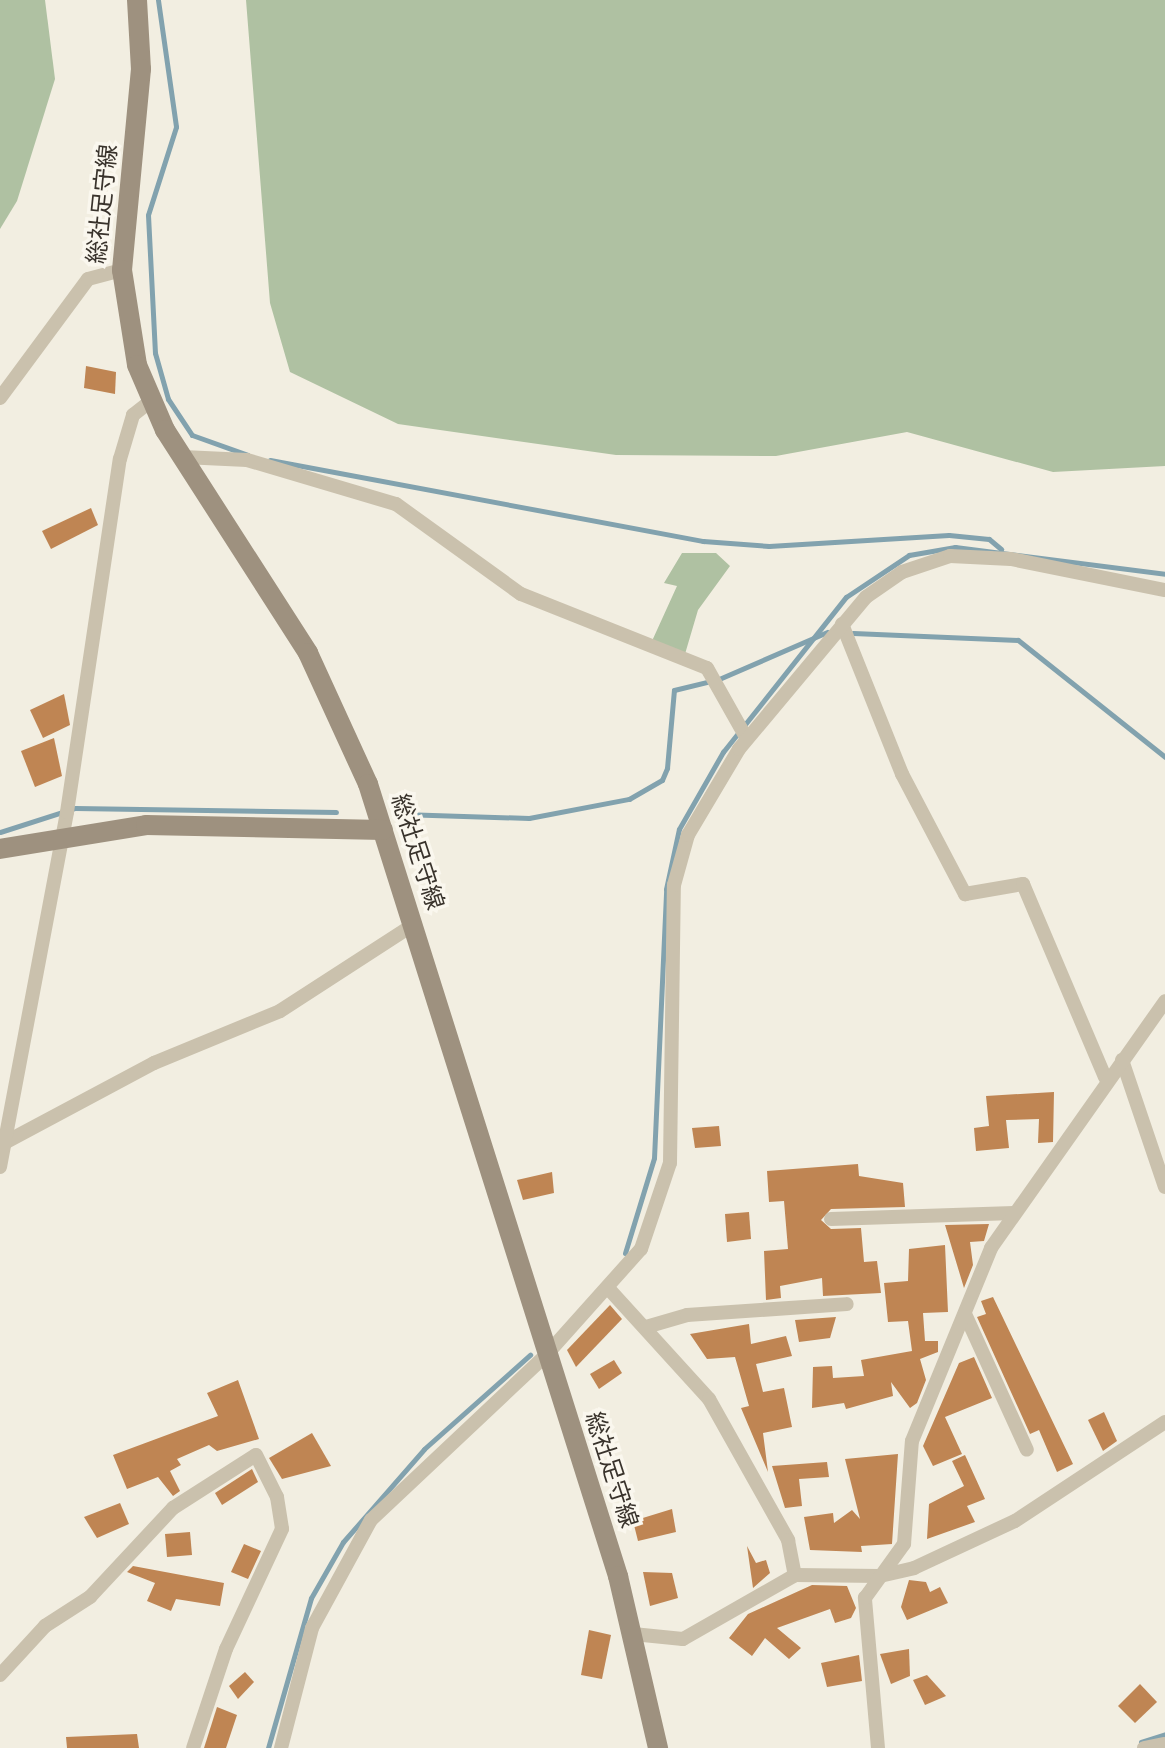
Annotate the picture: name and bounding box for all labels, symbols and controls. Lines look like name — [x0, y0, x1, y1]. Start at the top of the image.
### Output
street label: 総社足守線 — [82, 143, 124, 265]
street label: 総社足守線 — [385, 790, 449, 914]
street label: 総社足守線 — [579, 1408, 643, 1532]

